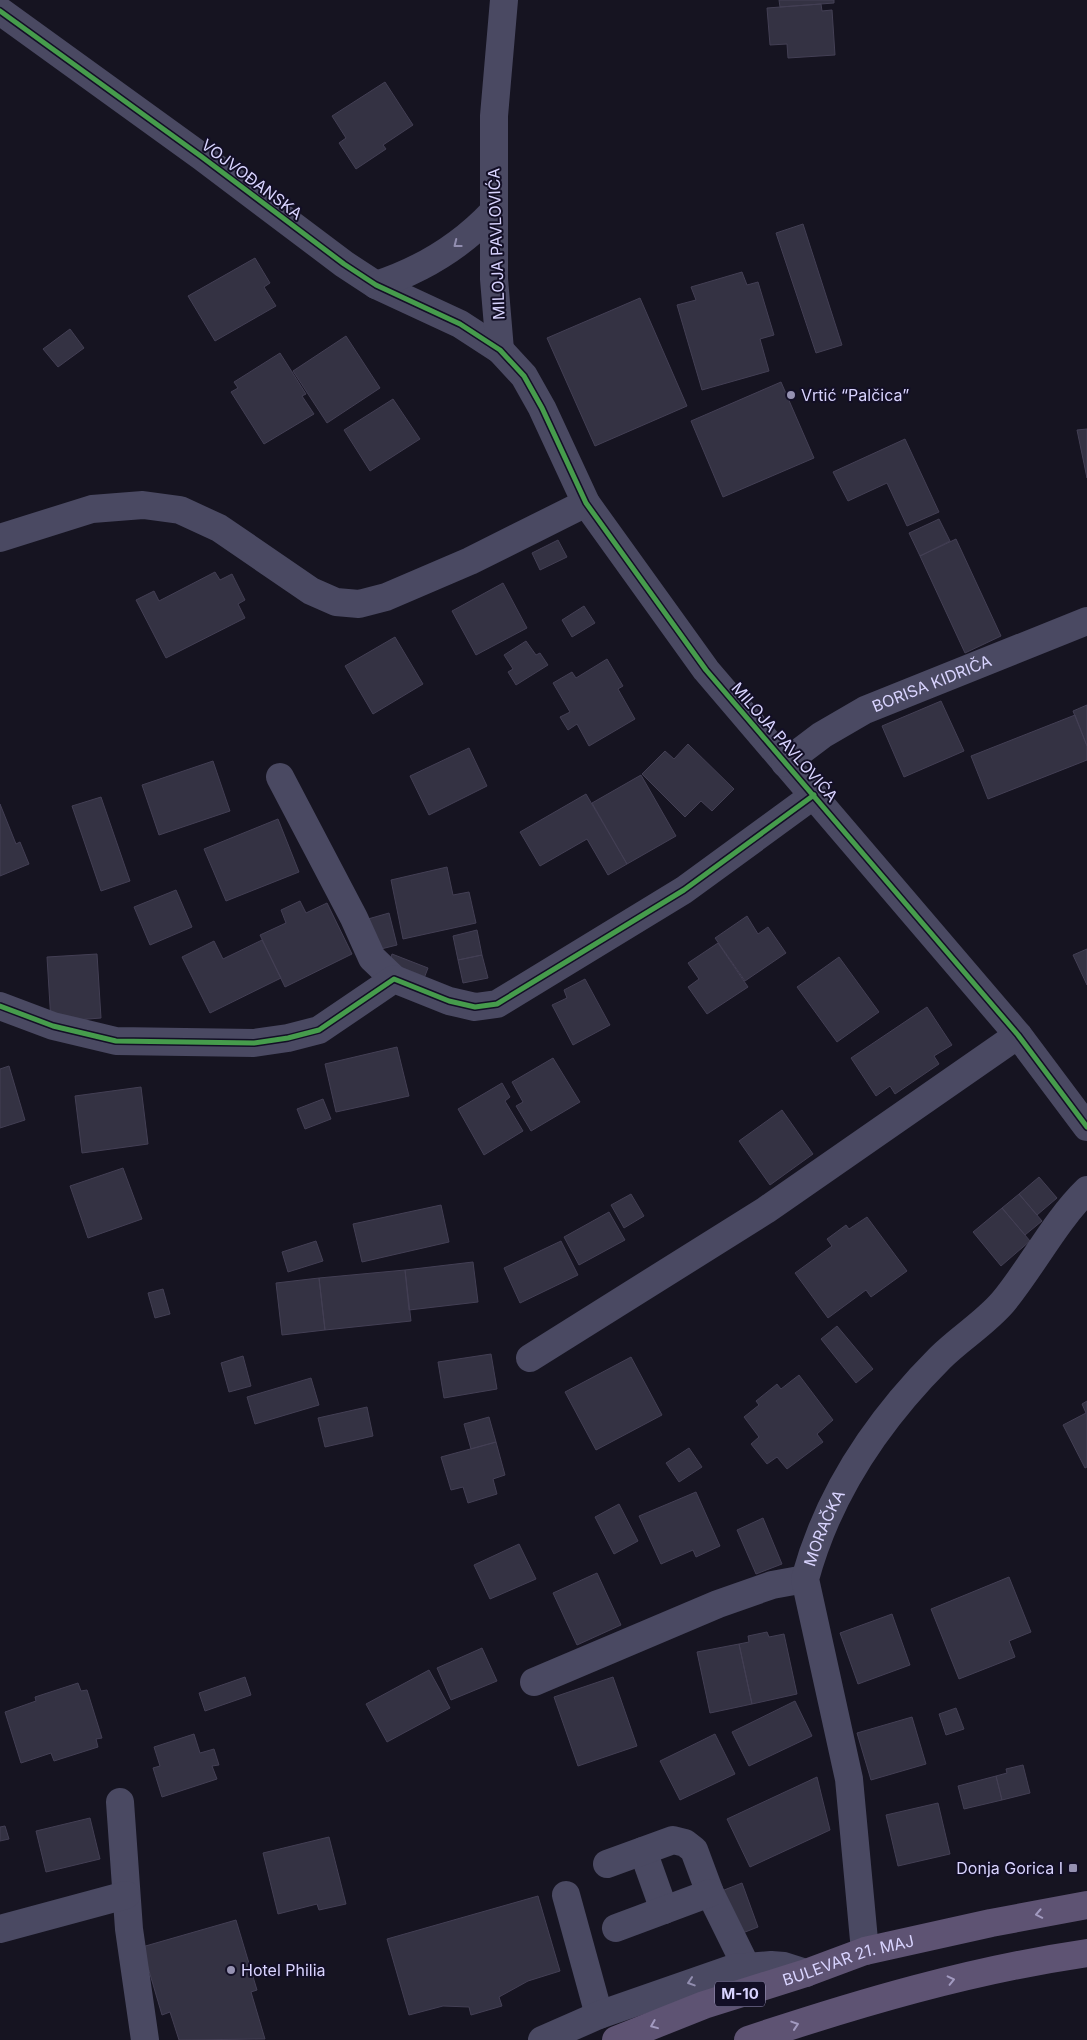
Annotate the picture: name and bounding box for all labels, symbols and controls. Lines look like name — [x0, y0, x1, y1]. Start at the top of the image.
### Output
street label: VOJVOĐANSKA — [198, 135, 306, 223]
street label: MILOJA PAVLOVIĆA — [483, 168, 509, 320]
one-way arrow — [454, 239, 463, 248]
place label: Vrtić “Palčica” — [801, 385, 909, 405]
marker: Vrtić “Palčica” — [785, 389, 797, 401]
street label: BORISA KIDRIČA — [869, 650, 994, 716]
street label: MILOJA PAVLOVIĆA — [728, 678, 842, 806]
street label: MORAČKA — [799, 1486, 849, 1569]
place label: Donja Gorica I — [956, 1858, 1063, 1878]
marker: Donja Gorica I — [1067, 1862, 1079, 1874]
one-way arrow — [1035, 1908, 1043, 1918]
street label: BULEVAR 21. MAJ — [780, 1930, 916, 1990]
place label: Hotel Philia — [241, 1960, 326, 1980]
marker: Hotel Philia — [225, 1964, 237, 1976]
one-way arrow — [946, 1975, 955, 1986]
one-way arrow — [687, 1977, 696, 1987]
road number: M-10 — [715, 1982, 765, 2006]
one-way arrow — [650, 2019, 659, 2029]
one-way arrow — [790, 2020, 798, 2030]

